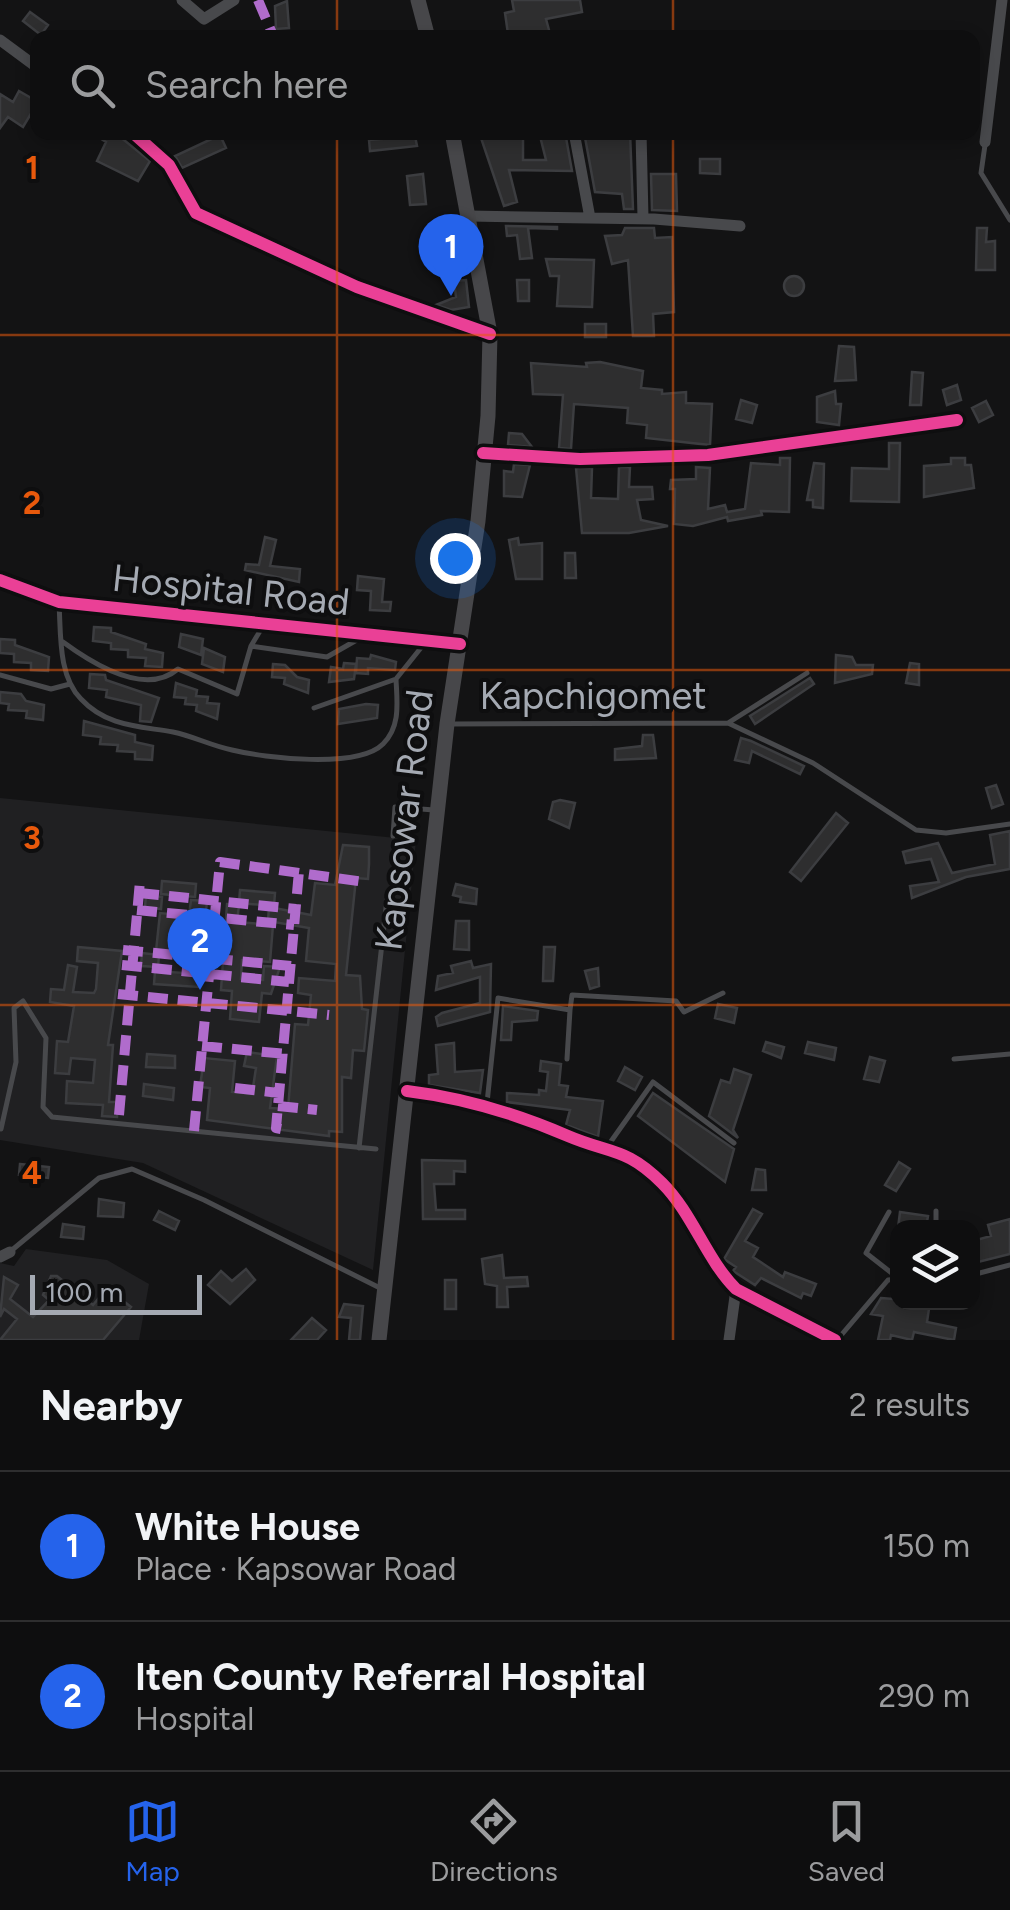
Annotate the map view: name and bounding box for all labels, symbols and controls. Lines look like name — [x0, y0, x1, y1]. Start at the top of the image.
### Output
search box — [30, 30, 980, 140]
icon: search — [65, 58, 120, 113]
text: Search here — [145, 62, 348, 108]
text: 1 — [25, 149, 39, 187]
pin: 1 — [418, 214, 484, 296]
text: 2 — [23, 484, 41, 522]
your location — [430, 533, 481, 584]
street label: Hospital Road — [110, 555, 352, 625]
street label: Kapchigomet — [479, 673, 707, 719]
street label: Kapsowar Road — [365, 687, 443, 953]
text: 3 — [23, 819, 41, 857]
pin: 2 — [168, 908, 232, 990]
text: 4 — [22, 1154, 42, 1192]
map controls — [890, 1220, 980, 1310]
button: layers — [890, 1220, 980, 1310]
scale bar — [30, 1270, 202, 1314]
text: 100 m — [45, 1275, 123, 1309]
text: Nearby — [40, 1380, 182, 1431]
text: 2 results — [849, 1386, 970, 1424]
text: White House — [135, 1504, 360, 1550]
text: 1 — [66, 1527, 79, 1565]
text: 150 m — [883, 1527, 970, 1565]
text: Place · Kapsowar Road — [135, 1550, 457, 1588]
text: Iten County Referral Hospital — [135, 1654, 646, 1700]
text: 2 — [63, 1677, 82, 1715]
text: 290 m — [878, 1677, 970, 1715]
text: Hospital — [135, 1700, 254, 1738]
tab: Map — [125, 1794, 180, 1888]
tab: Directions — [430, 1794, 558, 1888]
tab: Saved — [808, 1794, 885, 1888]

